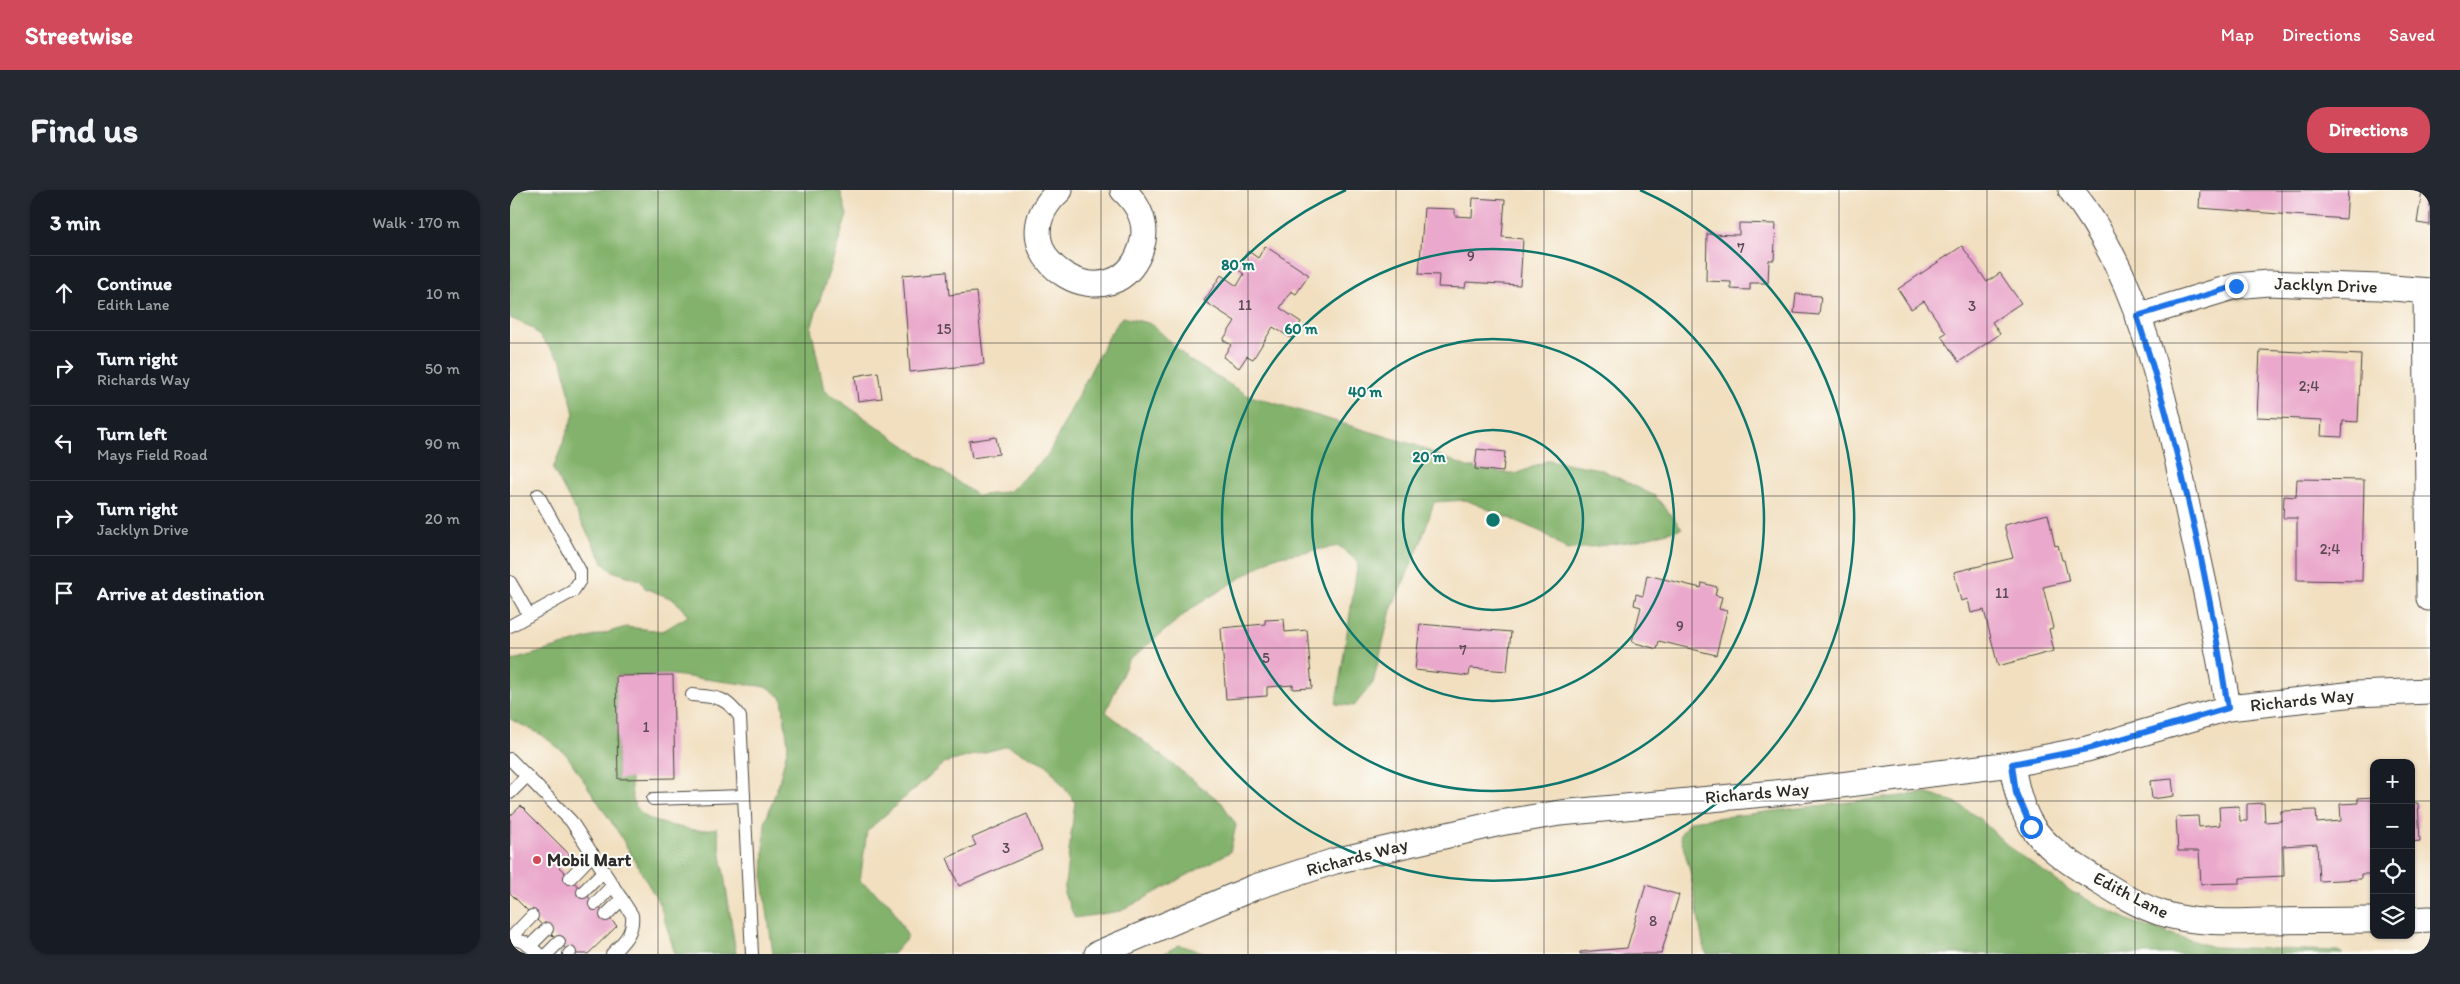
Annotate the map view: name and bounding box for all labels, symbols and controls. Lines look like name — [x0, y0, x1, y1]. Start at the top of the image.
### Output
text: Streetwise — [25, 21, 133, 50]
text: Map — [2221, 24, 2254, 46]
text: Directions — [2282, 24, 2361, 46]
text: Saved — [2389, 24, 2435, 46]
button: Directions — [2307, 107, 2430, 153]
text: Find us — [30, 109, 138, 151]
text: 3 min — [50, 210, 100, 235]
text: Walk · 170 m — [373, 213, 460, 232]
house number: 7 — [1737, 239, 1745, 257]
house number: 9 — [1467, 247, 1475, 265]
text: 80 m — [1221, 256, 1255, 274]
text: Continue — [97, 272, 172, 295]
street label: Jacklyn Drive — [2274, 272, 2378, 298]
route end — [2225, 275, 2248, 298]
icon: ahead — [50, 279, 78, 307]
text: 10 m — [426, 284, 460, 303]
text: Edith Lane — [97, 295, 170, 314]
house number: 11 — [1238, 296, 1252, 314]
house number: 3 — [1968, 297, 1976, 315]
house number: 15 — [937, 320, 952, 338]
text: 60 m — [1284, 320, 1318, 338]
text: Turn right — [97, 347, 178, 370]
icon: right — [50, 354, 78, 382]
text: 50 m — [425, 359, 460, 378]
text: Richards Way — [97, 370, 190, 389]
house number: 2;4 — [2299, 377, 2319, 395]
text: 40 m — [1348, 383, 1383, 401]
text: Turn left — [97, 422, 167, 445]
icon: left — [50, 429, 78, 457]
text: 90 m — [425, 434, 460, 453]
text: Mays Field Road — [97, 445, 208, 464]
text: 20 m — [1412, 448, 1446, 466]
text: Turn right — [97, 497, 178, 520]
icon: right — [50, 504, 78, 532]
text: 20 m — [425, 509, 460, 528]
centre of rings — [1484, 511, 1502, 529]
text: Jacklyn Drive — [97, 520, 189, 539]
house number: 2;4 — [2320, 540, 2340, 558]
icon: arrive — [50, 579, 78, 607]
text: Arrive at destination — [97, 582, 264, 605]
house number: 11 — [1995, 584, 2009, 602]
house number: 9 — [1676, 617, 1684, 635]
house number: 7 — [1459, 641, 1467, 659]
house number: 5 — [1262, 649, 1270, 667]
street label: Richards Way — [2249, 684, 2356, 716]
house number: 1 — [643, 718, 650, 736]
map controls — [2370, 759, 2415, 939]
button: + — [2370, 759, 2415, 804]
street label: Richards Way — [1704, 777, 1810, 809]
button: − — [2370, 804, 2415, 849]
route start — [2020, 816, 2043, 839]
street label: Richards Way — [1304, 833, 1411, 881]
house number: 3 — [1002, 839, 1010, 857]
place label: Mobil Mart — [547, 849, 631, 871]
button: locate — [2370, 849, 2415, 894]
marker: Mobil Mart — [531, 854, 543, 866]
street label: Edith Lane — [2090, 867, 2172, 923]
button: layers — [2370, 894, 2415, 939]
house number: 8 — [1649, 912, 1657, 930]

